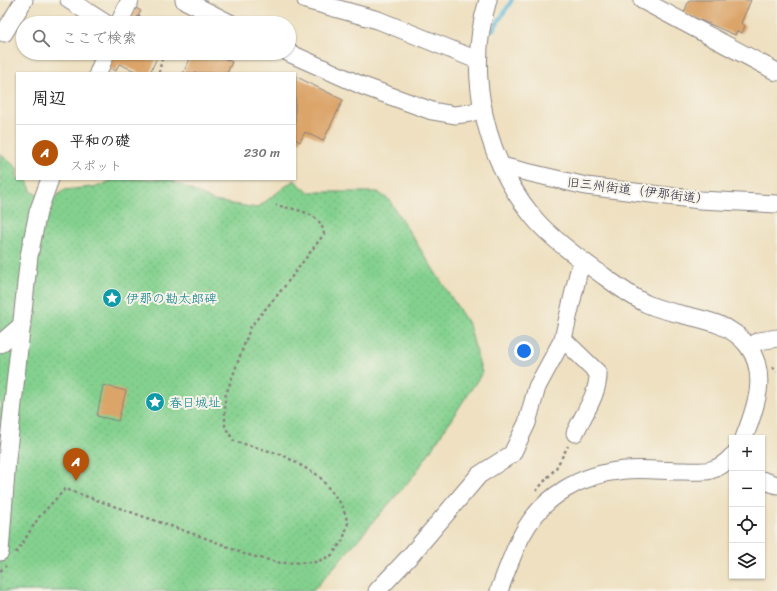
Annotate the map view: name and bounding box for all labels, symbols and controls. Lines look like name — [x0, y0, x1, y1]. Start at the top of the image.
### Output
search box — [16, 16, 296, 60]
text: ここで検索 — [62, 25, 137, 51]
icon: search — [30, 27, 52, 49]
text: 周辺 — [32, 83, 66, 113]
text: 平和の礎 — [70, 128, 130, 154]
text: A — [41, 141, 49, 164]
text: 230 m — [244, 141, 280, 164]
text: スポット — [70, 154, 122, 177]
street label: 旧三州街道（伊那街道） — [566, 170, 710, 211]
place icon: 伊那の勘太郎碑 — [101, 287, 123, 309]
place label: 伊那の勘太郎碑 — [126, 287, 217, 310]
your location — [514, 341, 534, 361]
place icon: 春日城址 — [144, 391, 166, 413]
place label: 春日城址 — [169, 391, 221, 414]
map controls — [729, 435, 765, 579]
button: + — [729, 435, 765, 471]
pin: A — [63, 448, 89, 481]
button: − — [729, 471, 765, 507]
button: locate — [729, 507, 765, 543]
button: layers — [729, 543, 765, 579]

